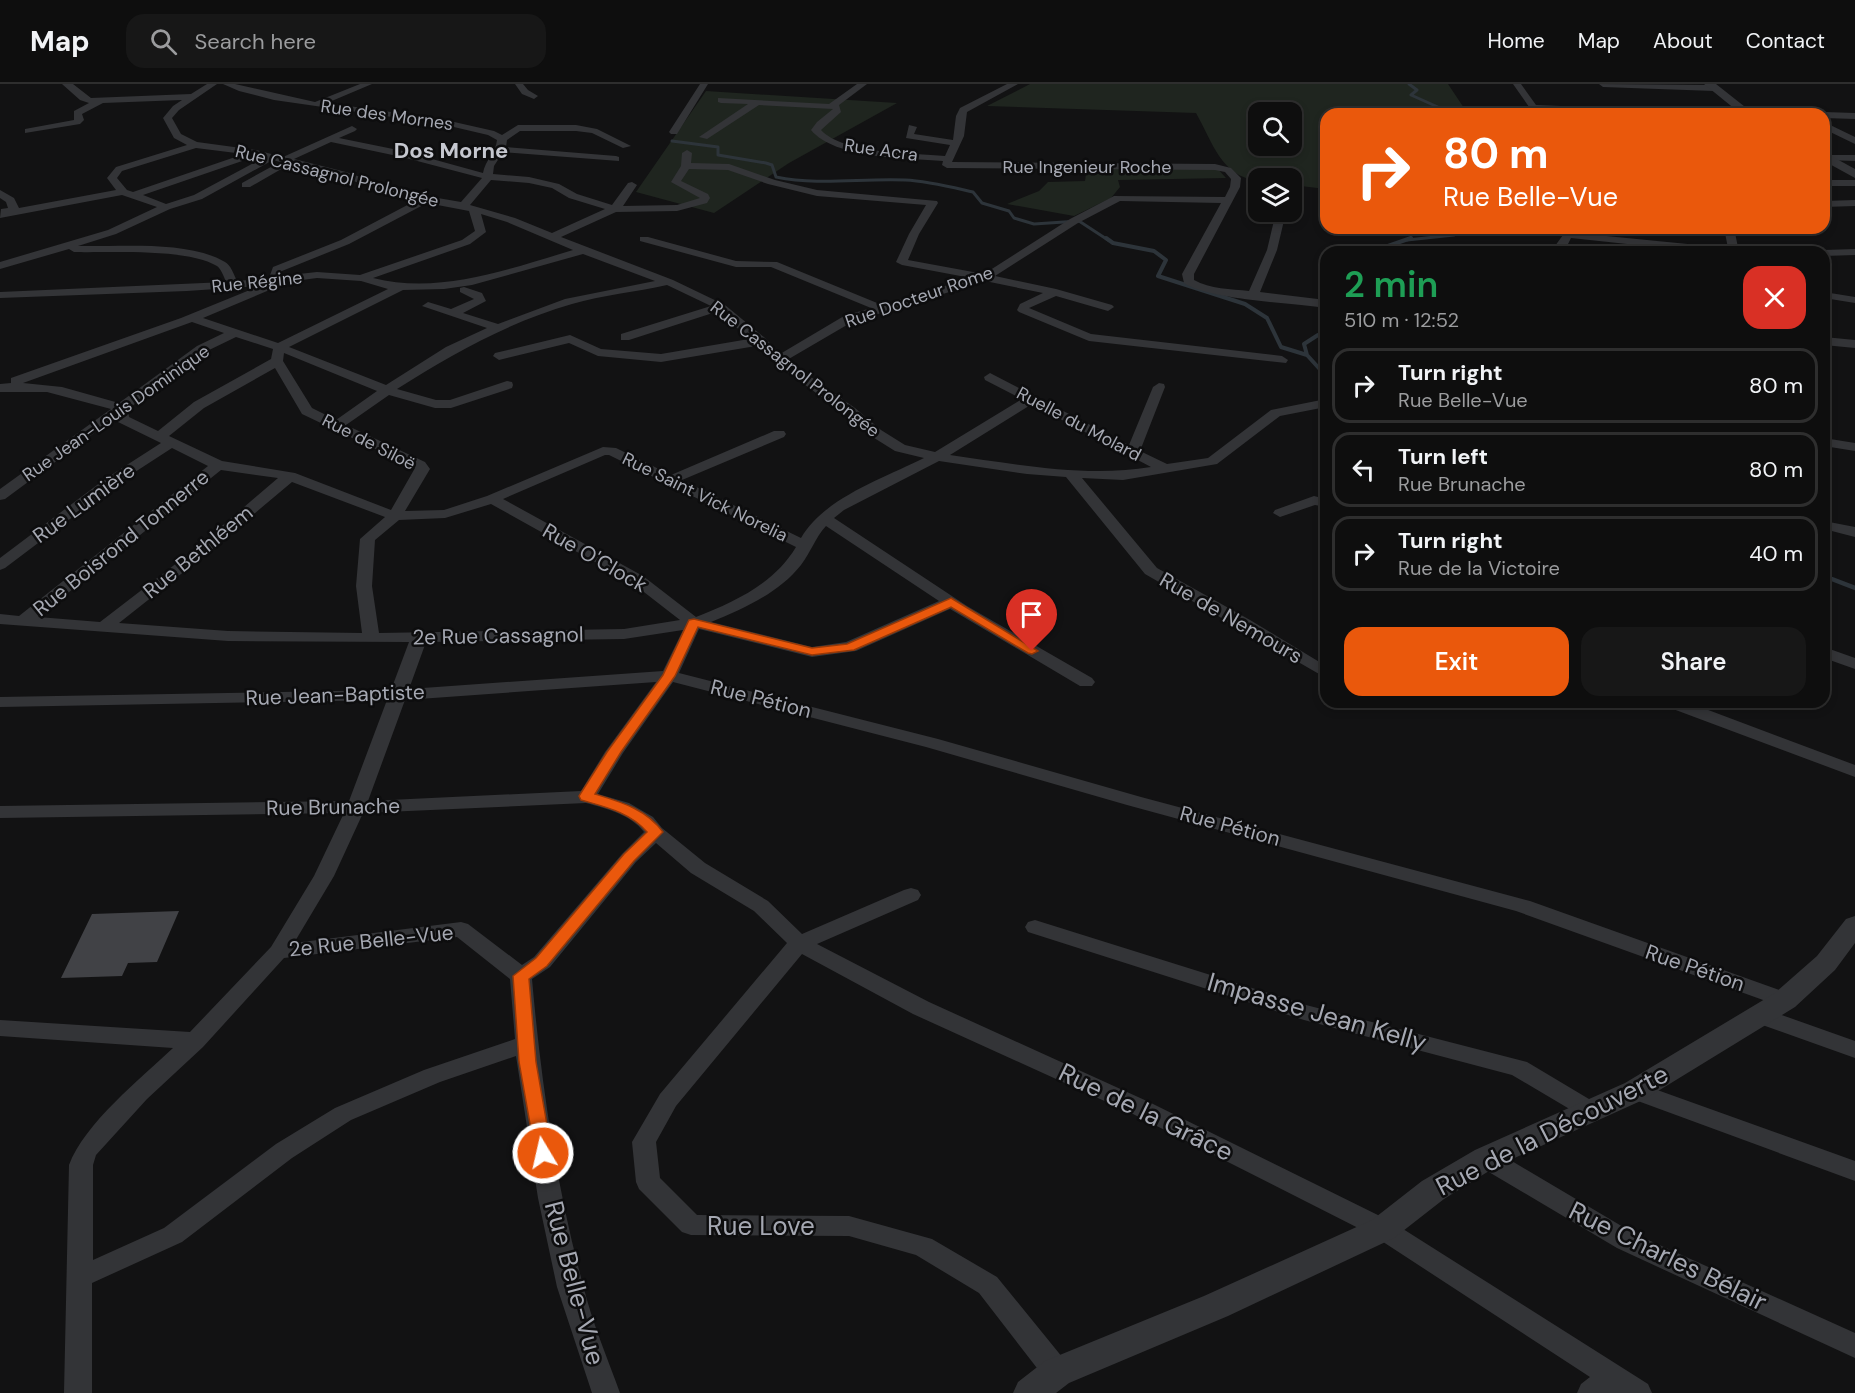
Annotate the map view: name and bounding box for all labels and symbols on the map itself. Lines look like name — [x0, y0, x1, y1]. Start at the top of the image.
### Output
street label: Rue des Mornes — [319, 94, 455, 136]
street label: Rue Acra — [843, 133, 919, 167]
district label: Dos Morne — [394, 136, 508, 165]
street label: Rue Cassagnol Prolongée — [233, 139, 441, 213]
street label: Rue Ingenieur Roche — [1003, 155, 1171, 179]
street label: Rue Docteur Rome — [842, 260, 996, 334]
street label: Rue Régine — [210, 265, 304, 299]
street label: Rue Cassagnol Prolongée — [705, 295, 885, 443]
street label: Rue Jean-Louis Dominique — [18, 339, 214, 487]
street label: Ruelle du Molard — [1012, 381, 1146, 467]
street label: Rue de Siloë — [318, 408, 420, 476]
street label: Rue Saint Vick Norelia — [618, 447, 792, 547]
street label: Rue Lumière — [27, 456, 141, 550]
street label: Rue Boisrond Tonnerre — [27, 463, 215, 623]
street label: Rue Bethléem — [137, 499, 259, 605]
street label: Rue O'Clock — [538, 517, 653, 599]
street label: Rue de Nemours — [1154, 566, 1308, 670]
pin — [1006, 589, 1057, 651]
street label: 2e Rue Cassagnol — [412, 621, 584, 651]
street label: Rue Pétion — [708, 673, 814, 725]
street label: Rue Jean-Baptiste — [245, 678, 425, 712]
street label: Rue Brunache — [266, 792, 400, 822]
street label: Rue Pétion — [1177, 799, 1283, 853]
street label: 2e Rue Belle-Vue — [287, 918, 455, 964]
street label: Rue Pétion — [1642, 938, 1748, 998]
street label: Impasse Jean Kelly — [1204, 964, 1430, 1060]
street label: Rue de la Grâce — [1053, 1055, 1239, 1169]
street label: Rue de la Découverte — [1430, 1057, 1674, 1203]
position arrow — [511, 1121, 575, 1185]
street label: Rue Charles Bélair — [1563, 1193, 1773, 1319]
street label: Rue Belle-Vue — [537, 1197, 613, 1369]
street label: Rue Love — [707, 1209, 815, 1243]

